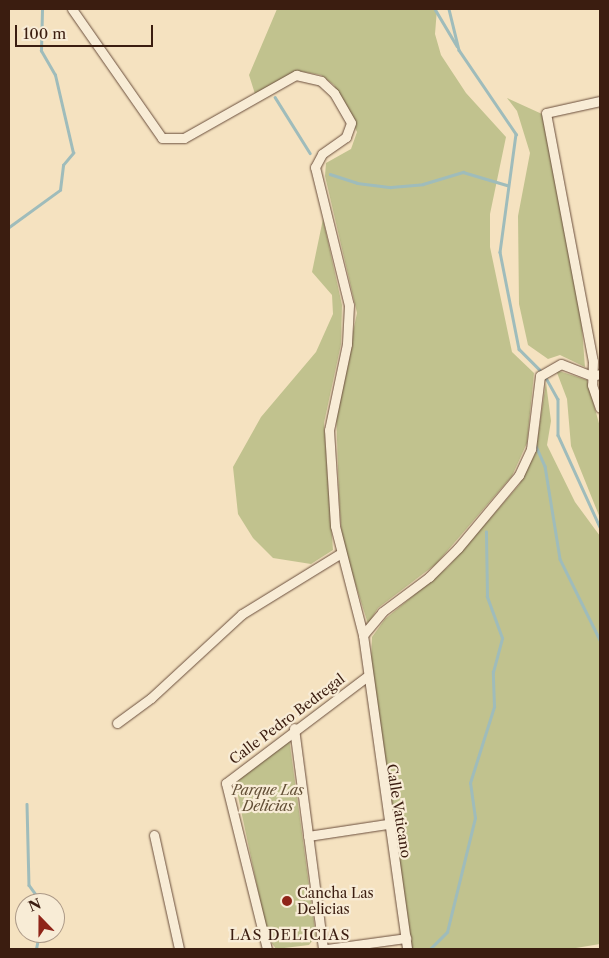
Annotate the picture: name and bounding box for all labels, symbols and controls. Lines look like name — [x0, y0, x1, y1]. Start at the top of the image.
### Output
scale bar — [18, 15, 155, 47]
text: 100 m — [23, 24, 66, 43]
street label: Calle Pedro Bedregal — [226, 670, 348, 768]
street label: Calle Vaticano — [383, 762, 415, 860]
park label: Parque Las Delicias — [232, 782, 304, 814]
place label: Cancha Las Delicias — [297, 885, 374, 918]
north arrow — [15, 893, 65, 943]
text: N — [26, 894, 44, 916]
marker: Cancha Las Delicias — [281, 895, 293, 907]
district label: LAS DELICIAS — [228, 926, 352, 944]

